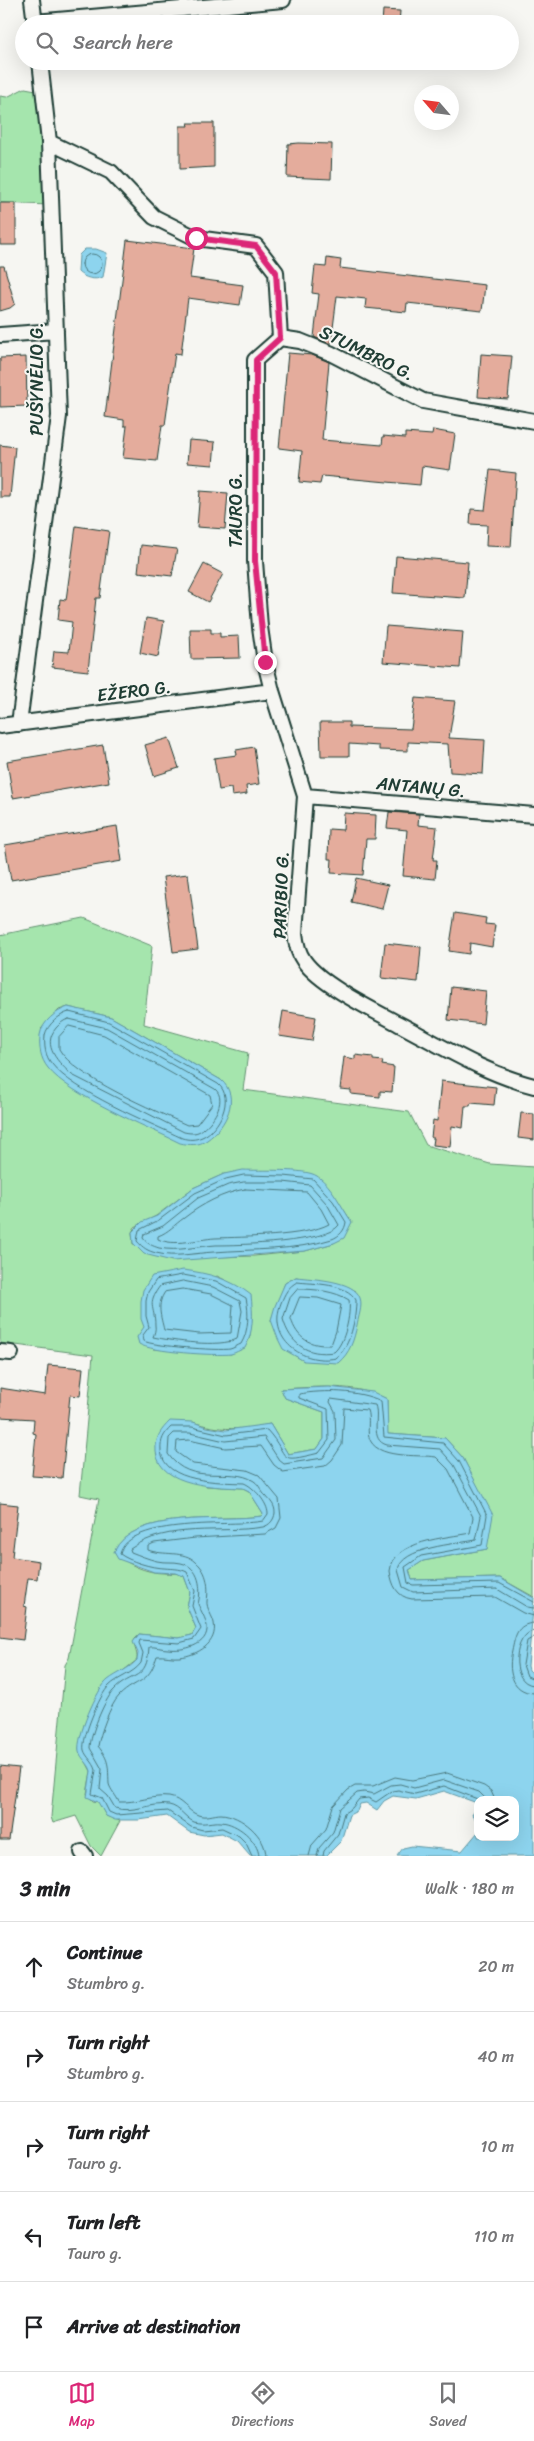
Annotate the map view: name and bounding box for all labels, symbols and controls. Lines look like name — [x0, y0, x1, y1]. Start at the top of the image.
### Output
search box — [15, 15, 519, 70]
text: Search here — [73, 26, 173, 59]
icon: search — [33, 29, 61, 57]
north arrow — [414, 85, 459, 130]
route start — [185, 227, 208, 250]
street label: STUMBRO G. — [314, 316, 420, 390]
street label: PUŠYNĖLIO G. — [21, 322, 53, 436]
street label: TAURO G. — [220, 472, 252, 548]
route end — [254, 651, 277, 674]
street label: EŽERO G. — [95, 671, 173, 711]
street label: ANTANŲ G. — [374, 767, 467, 807]
street label: PARIBIO G. — [263, 851, 299, 939]
map controls — [474, 1796, 519, 1841]
button: layers — [474, 1796, 519, 1841]
text: 3 min — [20, 1870, 70, 1908]
text: Walk · 180 m — [425, 1874, 514, 1903]
text: Continue — [67, 1936, 143, 1969]
text: 20 m — [478, 1952, 514, 1981]
icon: ahead — [20, 1953, 48, 1981]
text: Stumbro g. — [67, 1969, 145, 1998]
text: Turn right — [67, 2026, 149, 2059]
text: 40 m — [477, 2042, 514, 2071]
icon: right — [20, 2043, 48, 2071]
text: Stumbro g. — [67, 2059, 145, 2088]
text: Turn right — [67, 2116, 149, 2149]
text: 10 m — [481, 2132, 514, 2161]
icon: right — [20, 2133, 48, 2161]
text: Tauro g. — [67, 2149, 123, 2178]
text: Turn left — [67, 2206, 140, 2239]
text: 110 m — [474, 2222, 514, 2251]
icon: left — [20, 2223, 48, 2251]
text: Tauro g. — [67, 2239, 123, 2268]
text: Arrive at destination — [67, 2310, 240, 2343]
icon: arrive — [20, 2313, 48, 2341]
tab: Map — [68, 2379, 96, 2434]
tab: Directions — [231, 2379, 294, 2434]
tab: Saved — [429, 2379, 466, 2434]

